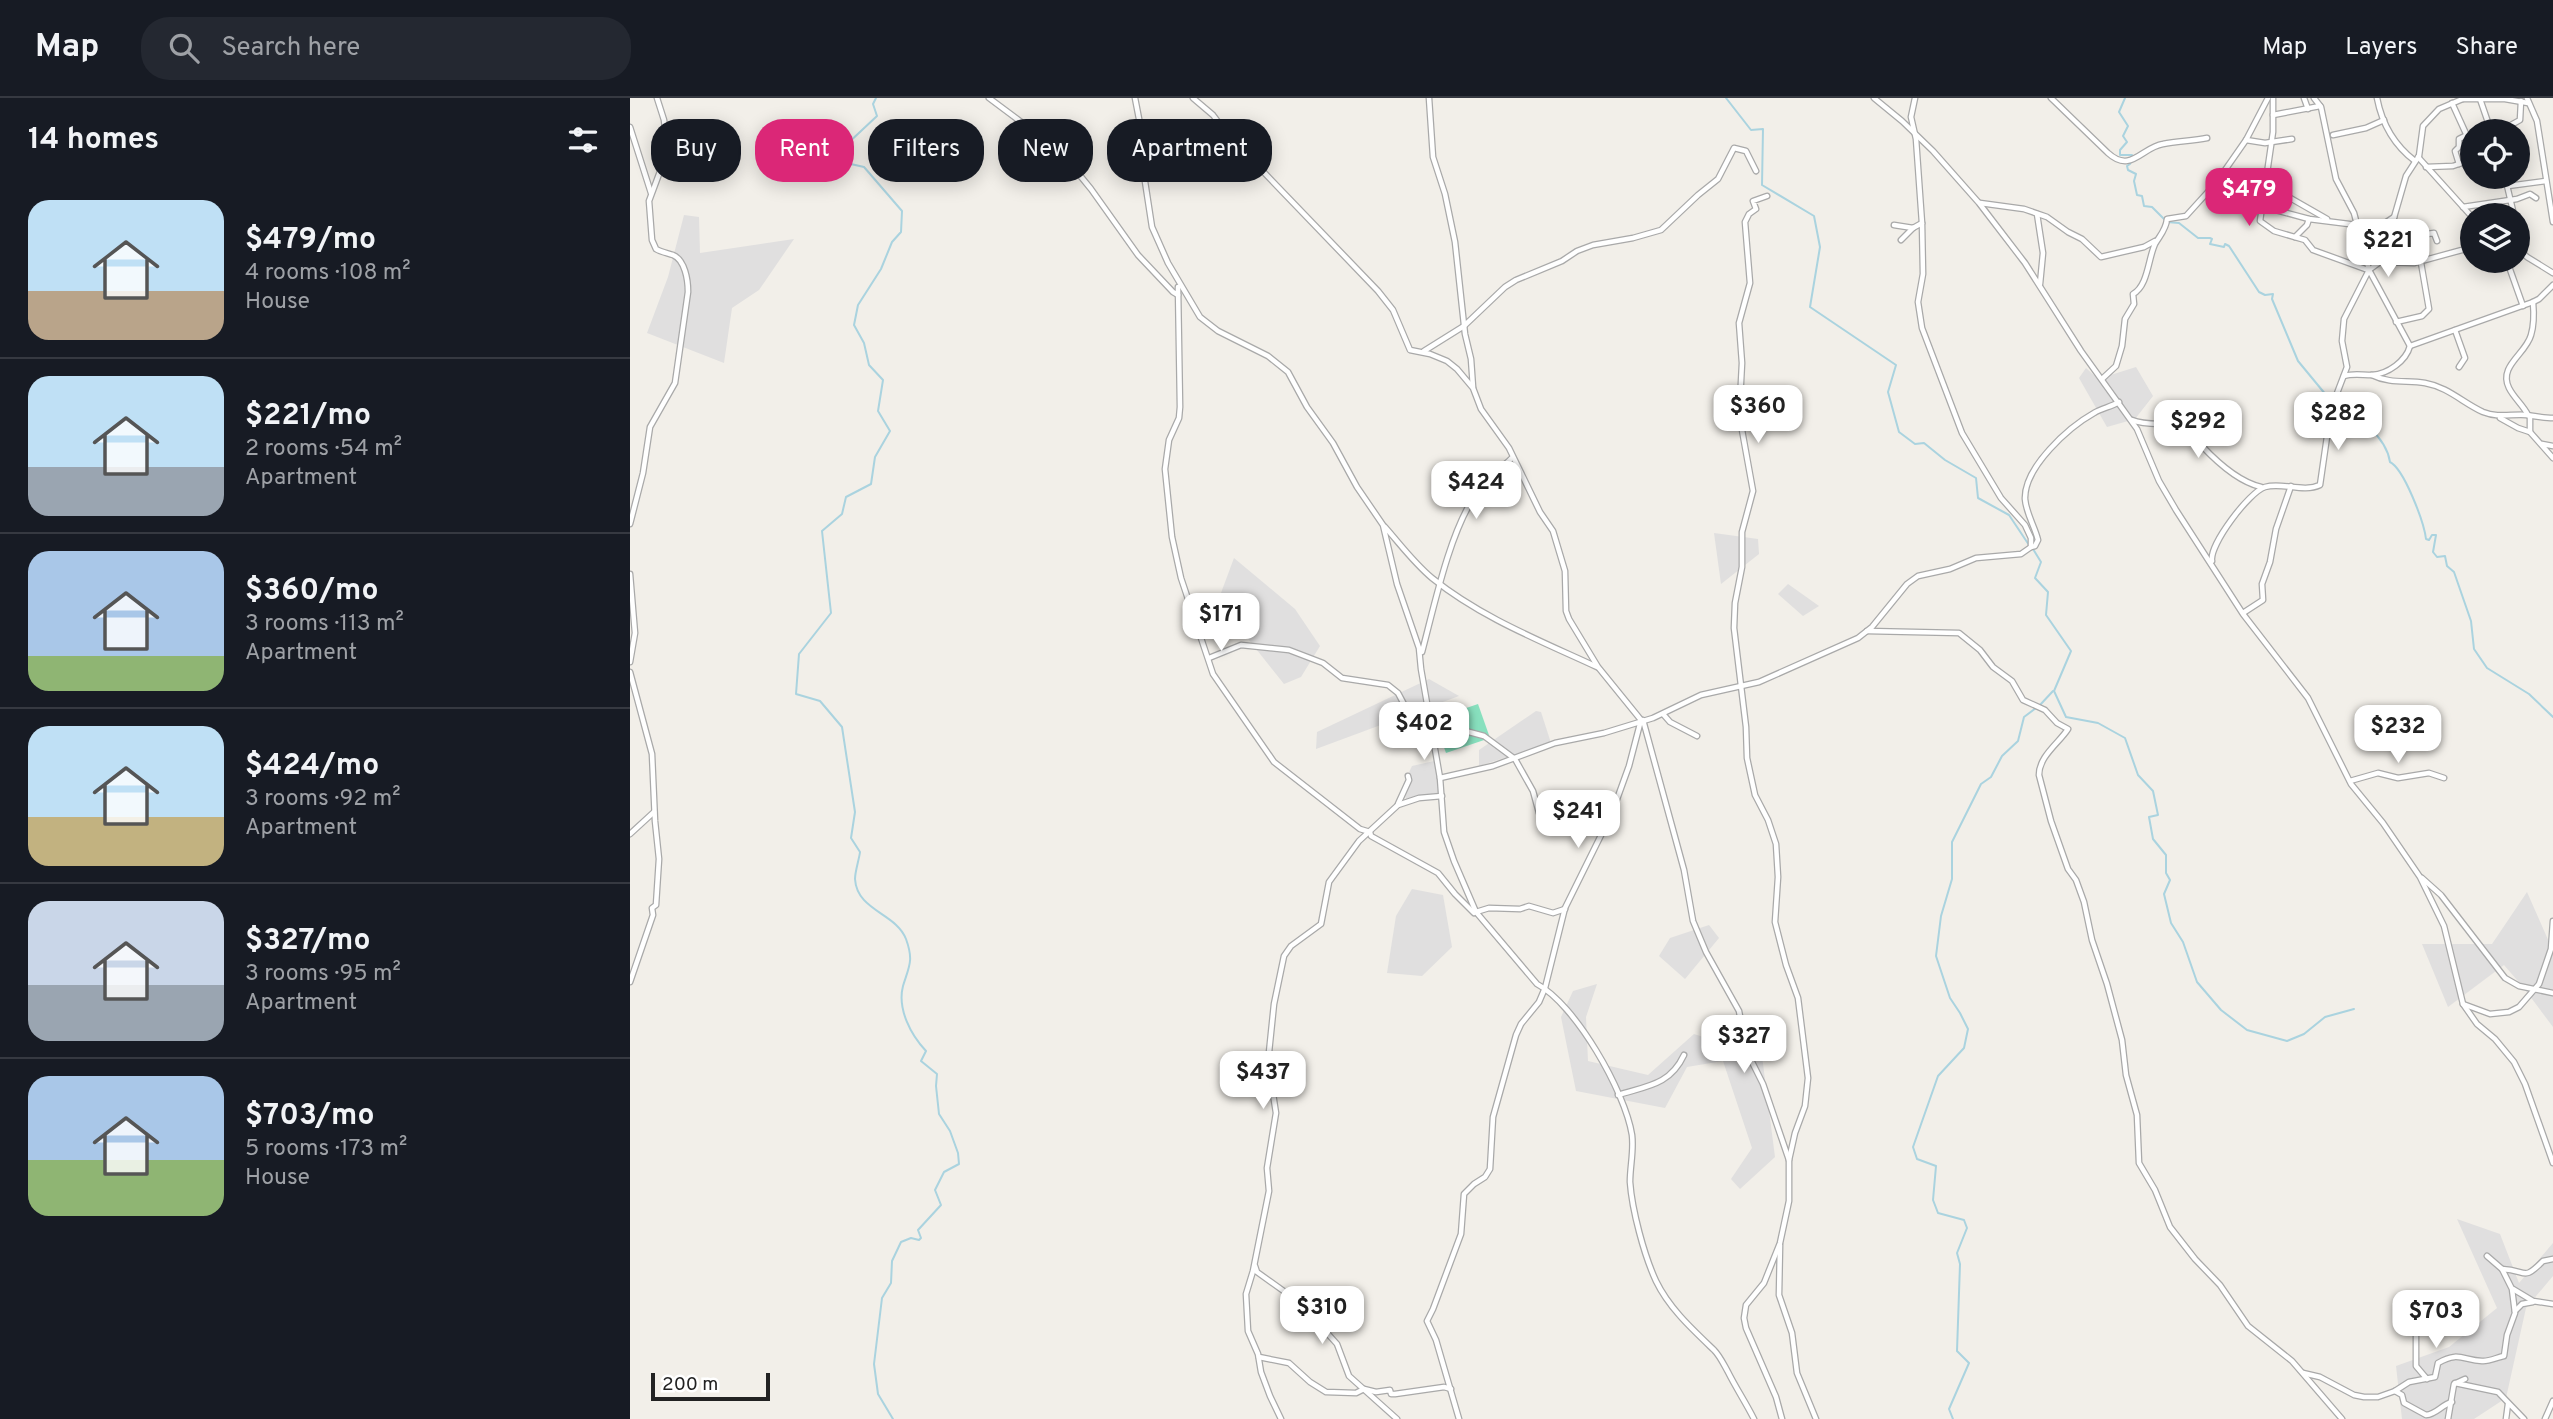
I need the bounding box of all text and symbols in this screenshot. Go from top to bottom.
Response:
search box [141,17,631,80]
text: Map [35,27,99,69]
icon: search [165,29,203,67]
text: Search here [221,32,360,65]
text: Map [2262,33,2307,63]
text: Layers [2345,33,2417,63]
text: Share [2455,33,2518,63]
chip: Buy [651,119,741,182]
chip: Rent [755,119,854,182]
chip: Filters [868,119,984,182]
chip: New [998,119,1093,182]
chip: Apartment [1107,119,1272,182]
map controls [2460,119,2530,273]
button: locate [2460,119,2530,189]
icon: filters [564,121,602,159]
text: 14 homes [28,122,159,159]
pin: $479 [2208,169,2290,228]
text: $479 [2221,176,2277,205]
button: layers [2460,203,2530,273]
pin: $221 [2347,220,2429,279]
text: $479/mo [245,222,376,259]
text: $221 [2362,227,2414,256]
icon: home [84,228,168,312]
text: 4 rooms · 108 m² [245,259,411,288]
text: House [245,288,310,317]
pin: $360 [1717,386,1799,445]
pin: $282 [2297,392,2379,452]
text: $360 [1730,393,1786,422]
text: $221/mo [245,398,371,435]
pin: $292 [2157,400,2239,460]
text: $282 [2310,400,2366,429]
icon: home [84,404,168,488]
text: $292 [2170,408,2226,437]
text: 2 rooms · 54 m² [245,435,402,464]
pin: $424 [1435,462,1517,521]
text: Apartment [245,464,357,493]
text: $424 [1447,469,1505,498]
text: $360/mo [245,573,378,610]
icon: home [84,579,168,663]
pin: $171 [1180,594,1262,653]
text: $171 [1199,601,1243,630]
text: 3 rooms · 113 m² [245,610,404,639]
text: Apartment [245,639,357,668]
pin: $402 [1383,702,1465,762]
pin: $232 [2357,706,2439,765]
text: $402 [1395,710,1453,739]
text: $232 [2370,713,2426,742]
text: $424/mo [245,748,379,785]
icon: home [84,754,168,838]
text: 3 rooms · 92 m² [245,785,401,814]
pin: $241 [1537,790,1619,850]
text: $241 [1552,798,1604,827]
text: Apartment [245,814,357,843]
text: $327/mo [245,923,371,960]
icon: home [84,929,168,1013]
text: 3 rooms · 95 m² [245,960,401,989]
text: Apartment [245,989,357,1018]
pin: $327 [1703,1016,1785,1075]
text: $327 [1717,1023,1771,1052]
pin: $437 [1222,1052,1304,1111]
text: $437 [1236,1059,1290,1088]
text: $703/mo [245,1098,375,1135]
icon: home [84,1104,168,1188]
text: 5 rooms · 173 m² [245,1135,407,1164]
text: House [245,1164,310,1193]
pin: $310 [1281,1286,1363,1346]
pin: $703 [2395,1290,2477,1350]
text: $310 [1296,1294,1348,1323]
text: $703 [2408,1298,2464,1327]
scale bar [651,1370,770,1402]
text: 200 m [662,1373,718,1397]

